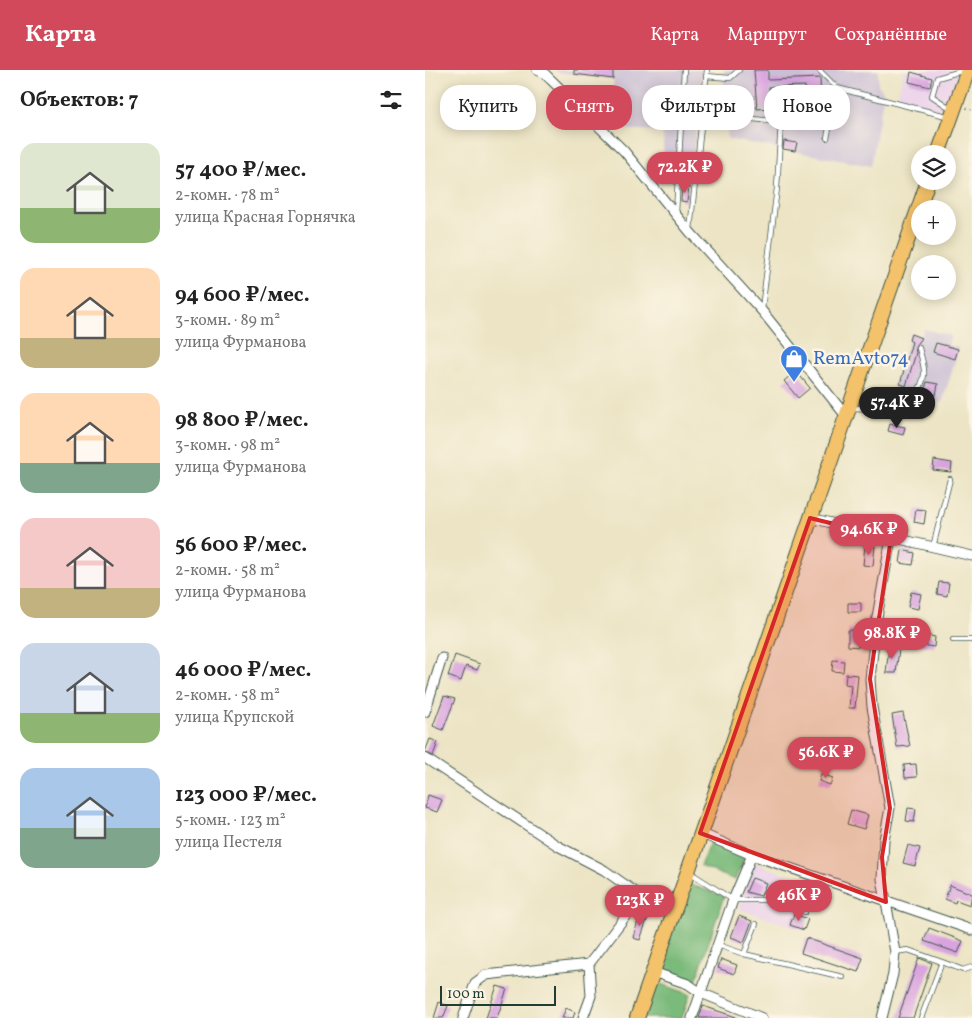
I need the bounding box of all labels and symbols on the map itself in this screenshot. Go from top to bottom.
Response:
pin: 72.2K ₽ [639,152,731,194]
shop icon: RemAvto74 [779,344,809,383]
place label: RemAvto74 [813,346,909,372]
pin: 57.4K ₽ [851,386,943,429]
pin: 94.6K ₽ [823,514,915,556]
pin: 98.8K ₽ [846,618,938,660]
pin: 56.6K ₽ [780,736,872,779]
pin: 46K ₽ [764,880,834,922]
pin: 123K ₽ [599,884,681,927]
scale bar [440,983,556,1006]

